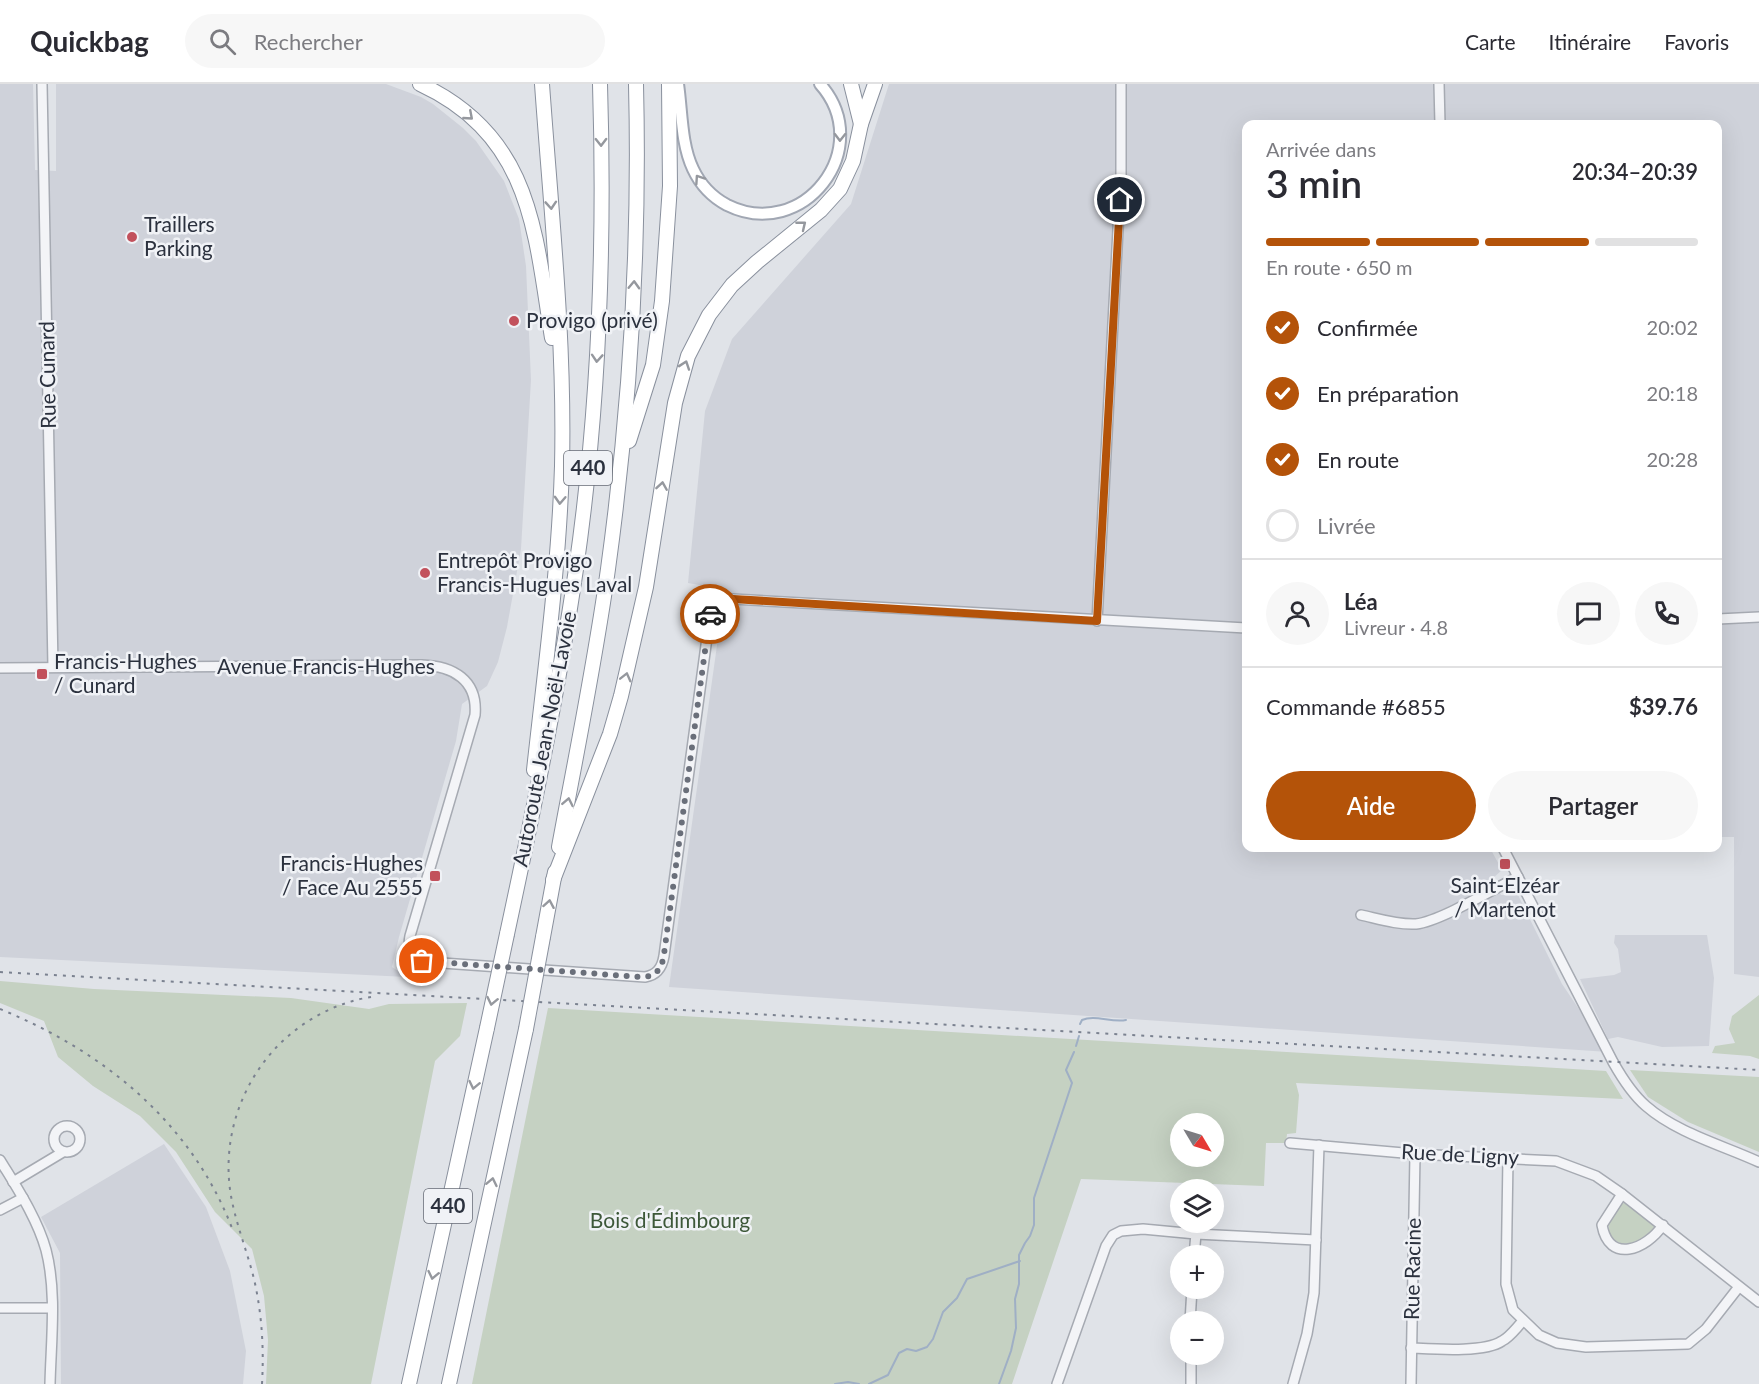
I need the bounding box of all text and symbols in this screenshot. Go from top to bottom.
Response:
search box [185,14,605,68]
text: Quickbag [30,24,149,58]
icon: search [206,25,239,58]
text: Rechercher [254,28,363,55]
text: Carte [1465,29,1516,54]
text: Itinéraire [1549,29,1631,54]
text: Favoris [1664,29,1729,54]
one-way arrow [462,109,473,120]
one-way arrow [833,133,846,142]
text: Arrivée dans [1266,137,1376,161]
one-way arrow [595,138,608,147]
text: 20:34–20:39 [1572,158,1698,185]
text: 3 min [1266,160,1362,206]
pin [1094,174,1145,225]
one-way arrow [695,175,706,186]
icon: home [1103,183,1136,216]
one-way arrow [544,201,557,210]
place label: Traillers Parking [144,211,215,260]
one-way arrow [796,222,807,233]
marker: Traillers Parking [125,230,139,244]
text: En route · 650 m [1266,255,1412,279]
one-way arrow [627,280,640,289]
place label: Provigo (privé) [526,307,658,332]
icon: check [1266,311,1299,344]
marker: Provigo (privé) [507,314,521,328]
text: Confirmée [1317,314,1418,341]
text: 20:02 [1647,315,1698,339]
street label: Rue Cunard [33,321,60,429]
one-way arrow [590,354,603,363]
one-way arrow [677,360,690,371]
icon: check [1266,377,1299,410]
text: En préparation [1317,380,1459,407]
text: 20:18 [1647,381,1698,405]
icon: check [1266,443,1299,476]
text: En route [1317,446,1399,473]
text: 20:28 [1647,447,1698,471]
road number: 440 [564,451,612,485]
one-way arrow [656,481,668,491]
one-way arrow [554,495,567,504]
text: Livrée [1317,512,1376,539]
place label: Entrepôt Provigo Francis-Hugues Laval [437,547,632,596]
marker: Entrepôt Provigo Francis-Hugues Laval [418,566,432,580]
button: person [1266,582,1329,645]
button: chat [1557,582,1620,645]
button: phone [1635,582,1698,645]
courier [680,584,740,644]
text: Léa [1344,588,1378,615]
icon: car [694,598,727,631]
street label: Autoroute Jean-Noël-Lavoie [506,609,581,869]
text: Livreur · 4.8 [1344,615,1448,639]
place label: Francis-Hughes / Cunard [54,648,197,697]
street label: Avenue Francis-Hughes [217,653,435,678]
marker: Francis-Hughes / Cunard [35,667,49,681]
one-way arrow [618,673,631,683]
text: Commande #6855 [1266,693,1446,720]
text: $39.76 [1629,693,1698,720]
button: Aide [1266,771,1476,840]
button: Partager [1488,771,1698,840]
one-way arrow [561,797,574,807]
place label: Francis-Hughes / Face Au 2555 [280,850,423,899]
marker: Saint-Elzéar / Martenot [1498,857,1512,871]
marker: Francis-Hughes / Face Au 2555 [428,869,442,883]
place label: Saint-Elzéar / Martenot [1450,872,1560,921]
one-way arrow [542,899,555,909]
pin [396,935,447,986]
icon: bag [405,944,438,977]
one-way arrow [486,996,499,1006]
one-way arrow [468,1079,481,1089]
north arrow [1170,1113,1224,1167]
map controls [1170,1113,1224,1365]
street label: Rue de Ligny [1400,1138,1520,1169]
one-way arrow [485,1177,498,1187]
button: layers [1170,1179,1224,1233]
road number: 440 [424,1189,472,1223]
park label: Bois d'Édimbourg [590,1207,750,1232]
street label: Rue Racine [1398,1218,1425,1320]
button: + [1170,1245,1224,1299]
one-way arrow [427,1270,440,1280]
button: − [1170,1311,1224,1365]

